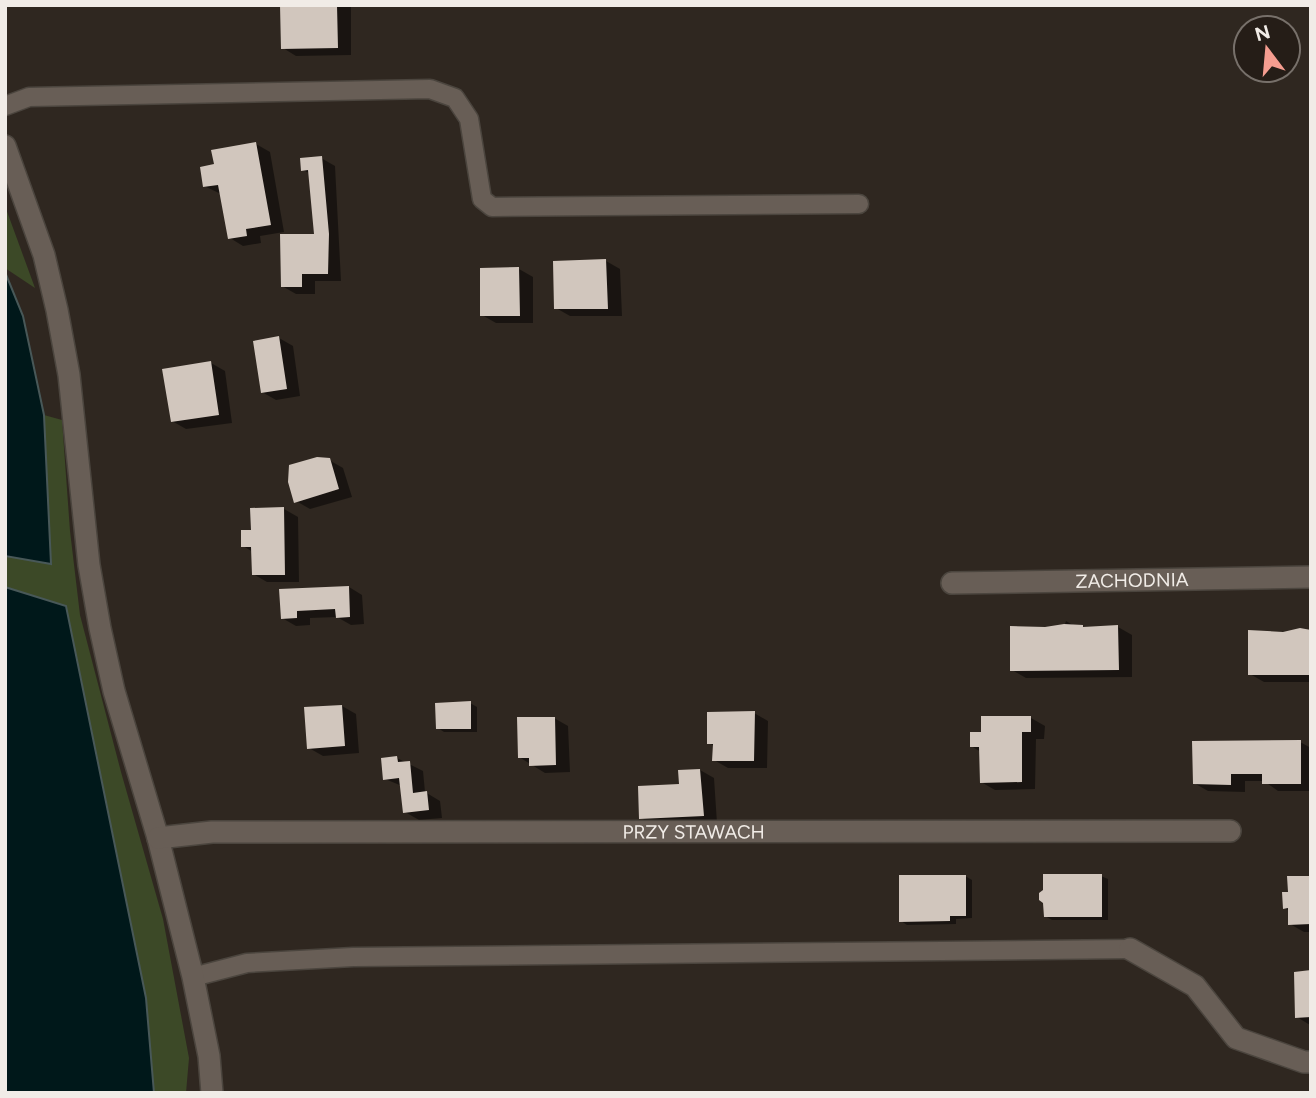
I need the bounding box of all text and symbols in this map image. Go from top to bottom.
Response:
north arrow [1232,14,1302,84]
text: N [1252,20,1273,46]
street label: ZACHODNIA [1075,568,1189,593]
street label: PRZY STAWACH [622,820,765,844]

